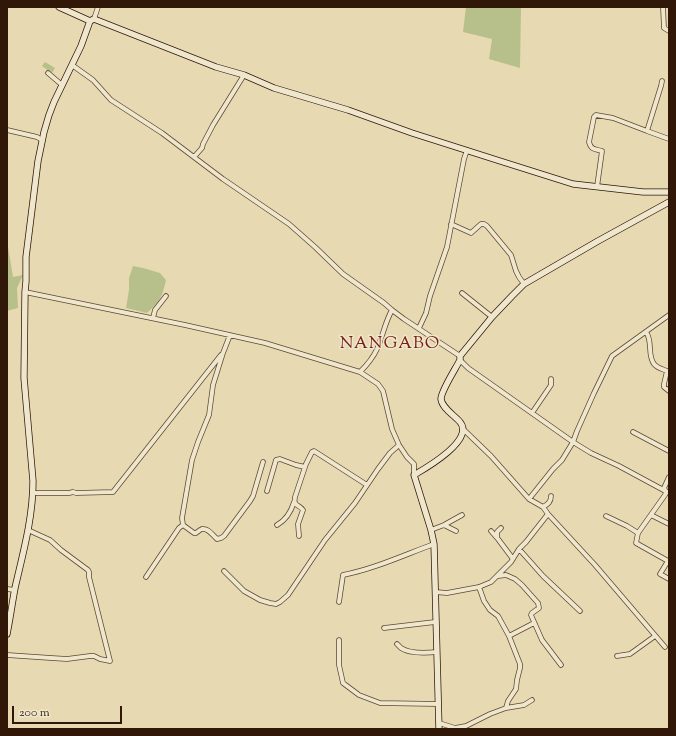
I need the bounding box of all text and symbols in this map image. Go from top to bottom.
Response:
district label: NANGABO [340,335,440,355]
scale bar [14,698,124,724]
text: 200 m [19,704,50,722]

